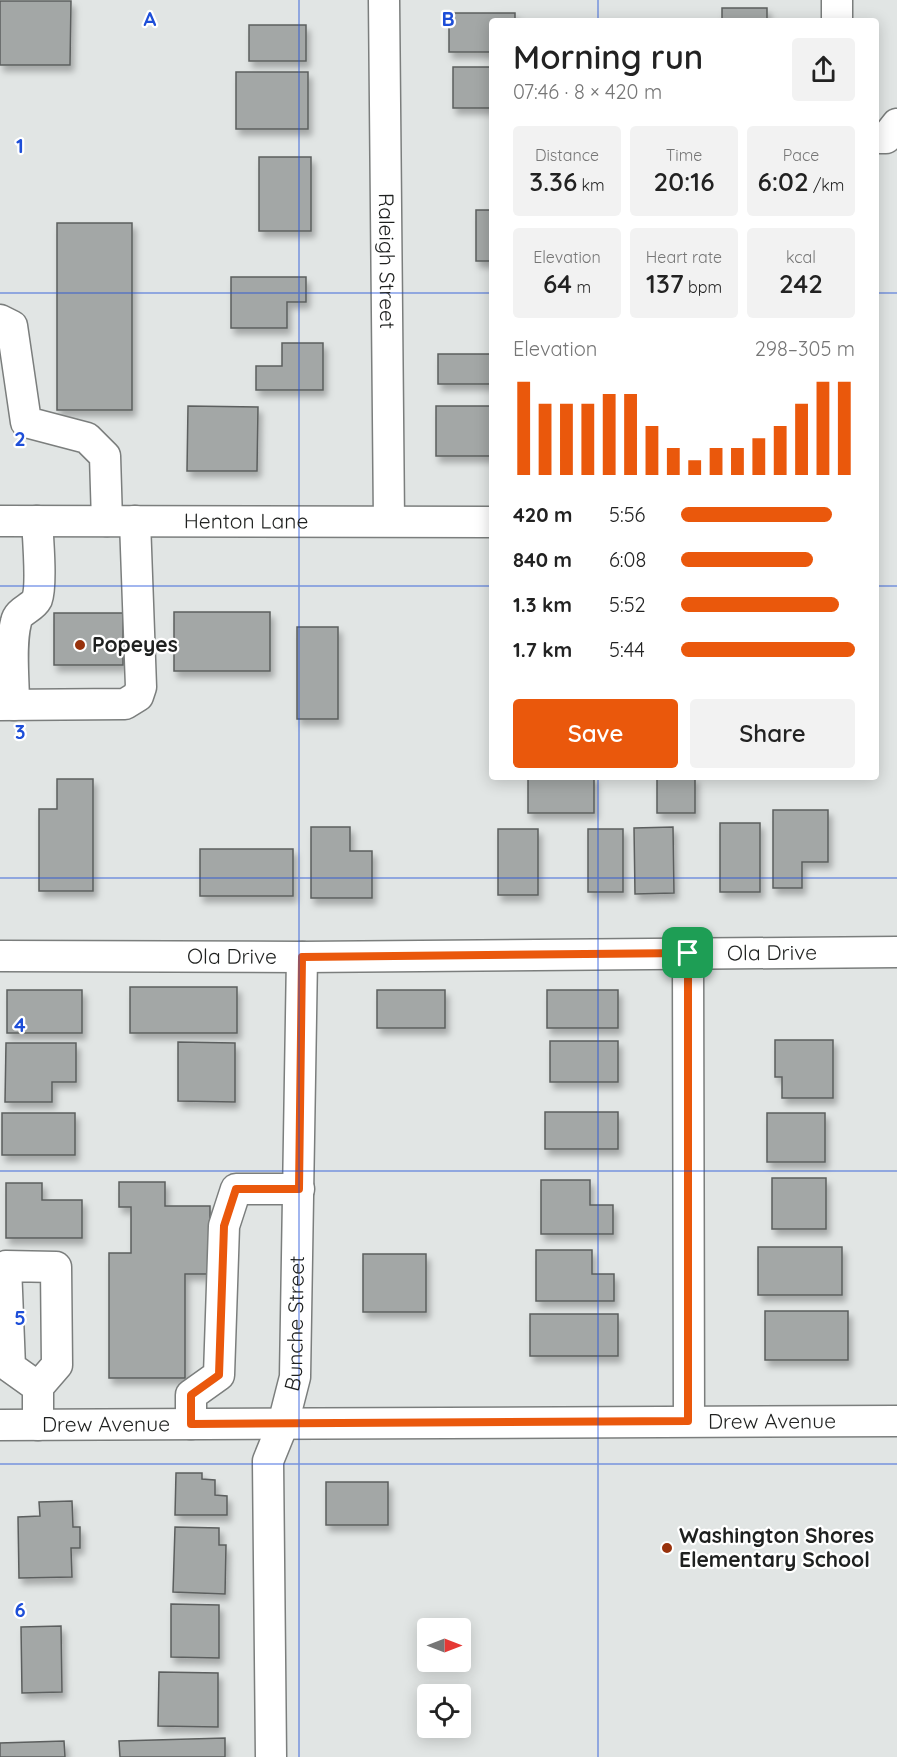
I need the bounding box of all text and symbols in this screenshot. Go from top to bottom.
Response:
text: A [144,6,157,31]
text: B [441,6,455,31]
text: Morning run [513,36,703,77]
button: share [792,38,855,101]
text: 07:46 · 8 × 420 m [513,79,662,104]
text: 1 [16,133,24,158]
text: Distance [535,145,599,165]
text: Time [666,145,702,165]
text: Pace [783,145,819,165]
text: 3.36 [529,165,577,198]
text: 20:16 [653,165,715,198]
text: 6:02 [758,165,809,198]
text: km [577,175,605,195]
text: /km [809,175,844,195]
street label: Raleigh Street [374,193,401,329]
text: Elevation [533,247,601,267]
text: Heart rate [646,247,722,267]
text: kcal [786,247,816,267]
text: 64 [543,267,572,300]
text: 137 [646,267,684,300]
text: 242 [779,267,823,300]
text: m [572,277,591,297]
text: bpm [684,277,722,297]
text: Elevation [513,336,597,361]
text: 298–305 m [755,336,855,361]
text: 2 [14,426,26,451]
text: 420 m [513,502,572,527]
text: 5:56 [609,502,645,527]
street label: Henton Lane [184,507,308,534]
text: 840 m [513,547,572,572]
text: 6:08 [609,547,646,572]
text: 1.3 km [513,592,572,617]
text: 5:52 [609,592,646,617]
place label: Popeyes [92,631,178,657]
text: 1.7 km [513,637,572,662]
text: 5:44 [609,637,645,662]
marker: Popeyes [73,638,87,652]
button: Save [513,699,678,768]
button: Share [690,699,855,768]
text: 3 [15,719,25,744]
pin [662,927,713,978]
icon: arrive [671,936,704,969]
street label: Ola Drive [727,939,817,965]
street label: Ola Drive [187,943,277,969]
text: 4 [14,1012,26,1037]
street label: Bunche Street [278,1255,309,1394]
text: 5 [14,1305,26,1330]
street label: Drew Avenue [708,1407,836,1434]
street label: Drew Avenue [42,1410,170,1437]
place label: Washington Shores Elementary School [679,1522,874,1572]
marker: Washington Shores Elementary School [660,1541,674,1555]
text: 6 [14,1597,26,1622]
north arrow [417,1618,471,1672]
map controls [417,1618,471,1738]
button: locate [417,1684,471,1738]

